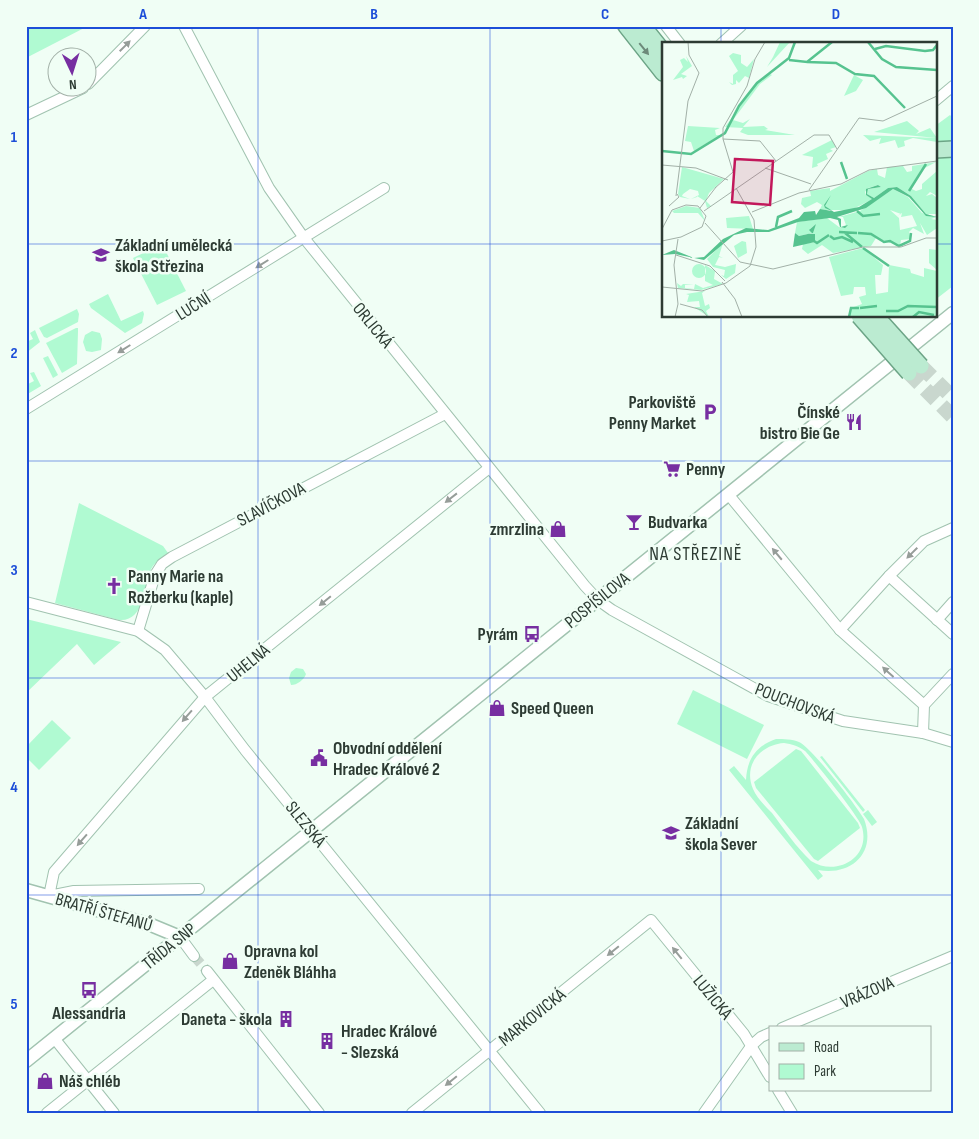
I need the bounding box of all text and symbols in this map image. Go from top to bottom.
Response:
text: A [138,5,147,24]
text: B [370,5,378,24]
text: C [601,5,609,24]
text: D [832,5,840,24]
one-way arrow [119,40,131,52]
inset map [662,42,936,318]
one-way arrow [639,43,650,56]
north arrow [48,48,98,98]
text: N [69,76,77,93]
text: 1 [11,128,18,147]
place label: Základní umělecká škola Střezina [115,235,233,277]
school or university icon: Základní umělecká škola Střezina [91,245,111,265]
one-way arrow [255,259,269,268]
street label: LUČNÍ [172,288,215,325]
street label: ORLICKÁ [348,298,397,352]
text: 2 [10,344,18,363]
one-way arrow [117,344,130,353]
place label: Parkoviště Penny Market [609,392,696,434]
parking icon: Parkoviště Penny Market [700,402,720,422]
place label: Čínské bistro Bie Ge [760,402,840,444]
restaurant icon: Čínské bistro Bie Ge [844,412,864,432]
supermarket icon: Penny [662,459,682,479]
place label: Penny [686,459,726,480]
street label: SLAVÍČKOVA [234,478,309,531]
one-way arrow [445,493,458,504]
bar icon: Budvarka [624,512,644,532]
place label: Budvarka [648,512,707,533]
place label: zmrzlina [490,519,544,540]
shop icon: zmrzlina [548,519,568,539]
district label: NA STŘEZINĚ [649,543,743,566]
one-way arrow [906,547,918,559]
one-way arrow [771,548,783,560]
text: 3 [10,561,18,580]
place label: Panny Marie na Rožberku (kaple) [128,566,233,608]
street label: POSPÍŠILOVA [561,568,634,633]
church icon: Panny Marie na Rožberku (kaple) [104,576,124,596]
one-way arrow [319,596,332,607]
place label: Pyrám [478,624,518,645]
bus stop icon: Pyrám [522,624,542,644]
street label: UHELNÁ [223,640,274,687]
one-way arrow [882,666,894,678]
street label: POUCHOVSKÁ [752,679,838,728]
shop icon: Speed Queen [487,698,507,718]
place label: Speed Queen [511,698,594,719]
one-way arrow [182,710,193,723]
place label: Obvodní oddělení Hradec Králové 2 [333,738,442,780]
public building icon: Obvodní oddělení Hradec Králové 2 [309,748,329,768]
text: 4 [10,778,18,797]
street label: SLEZSKÁ [281,797,331,852]
place label: Základní škola Sever [685,813,758,855]
school or university icon: Základní škola Sever [661,823,681,843]
one-way arrow [76,833,87,846]
street label: BRATŘÍ ŠTEFANŮ [53,889,155,936]
street label: TŘÍDA SNP [138,918,201,974]
place label: Opravna kol Zdeněk Bláhha [244,941,336,983]
one-way arrow [607,945,620,956]
one-way arrow [672,946,683,959]
shop icon: Opravna kol Zdeněk Bláhha [220,951,240,971]
street label: LUŽICKÁ [688,971,737,1024]
street label: VRÁZOVA [838,972,897,1013]
bus stop icon: Alessandria [79,980,99,1000]
street label: MARKOVICKÁ [495,984,570,1051]
text: 5 [10,995,18,1014]
place label: Alessandria [51,1003,126,1024]
place label: Daneta - škola [181,1009,272,1030]
building icon: Daneta - škola [276,1009,296,1029]
place label: Hradec Králové - Slezská [341,1021,437,1063]
legend [769,1026,932,1092]
building icon: Hradec Králové - Slezská [317,1031,337,1051]
text: Road [814,1038,839,1057]
text: Park [814,1062,836,1081]
shop icon: Náš chléb [35,1071,55,1091]
place label: Náš chléb [59,1071,121,1092]
one-way arrow [445,1076,458,1087]

